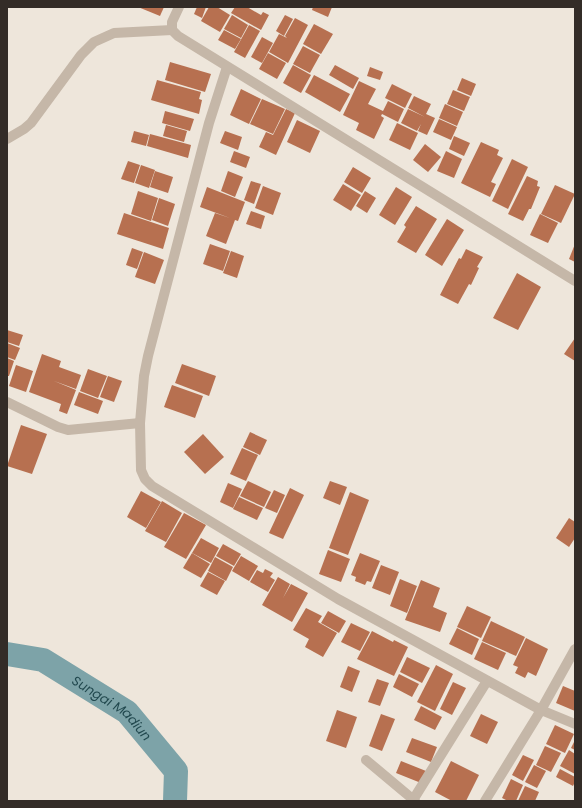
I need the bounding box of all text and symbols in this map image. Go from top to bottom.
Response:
water label: Sungai Madiun [68,671,156,745]

